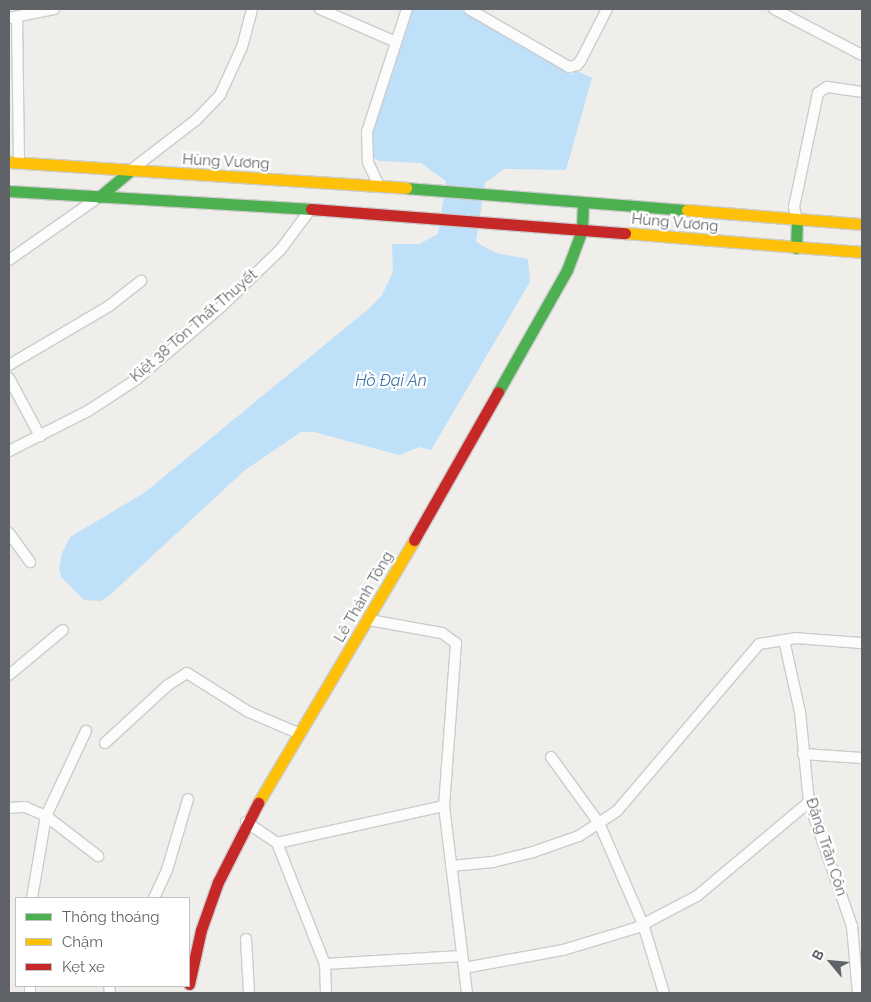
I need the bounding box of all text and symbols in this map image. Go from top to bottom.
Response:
street label: Hùng Vương [182,151,270,173]
street label: Hùng Vương [630,210,720,236]
street label: Kiệt 38 Tôn Thất Thuyết [126,265,262,387]
water label: Hồ Đại An [355,371,427,391]
street label: Lê Thánh Tông [330,548,398,646]
street label: Đặng Trần Côn [802,795,850,899]
legend [15,897,190,987]
text: Thông thoáng [62,908,160,926]
text: Chậm [62,933,103,951]
north arrow [806,937,856,987]
text: B [808,947,827,963]
text: Kẹt xe [62,958,105,976]

